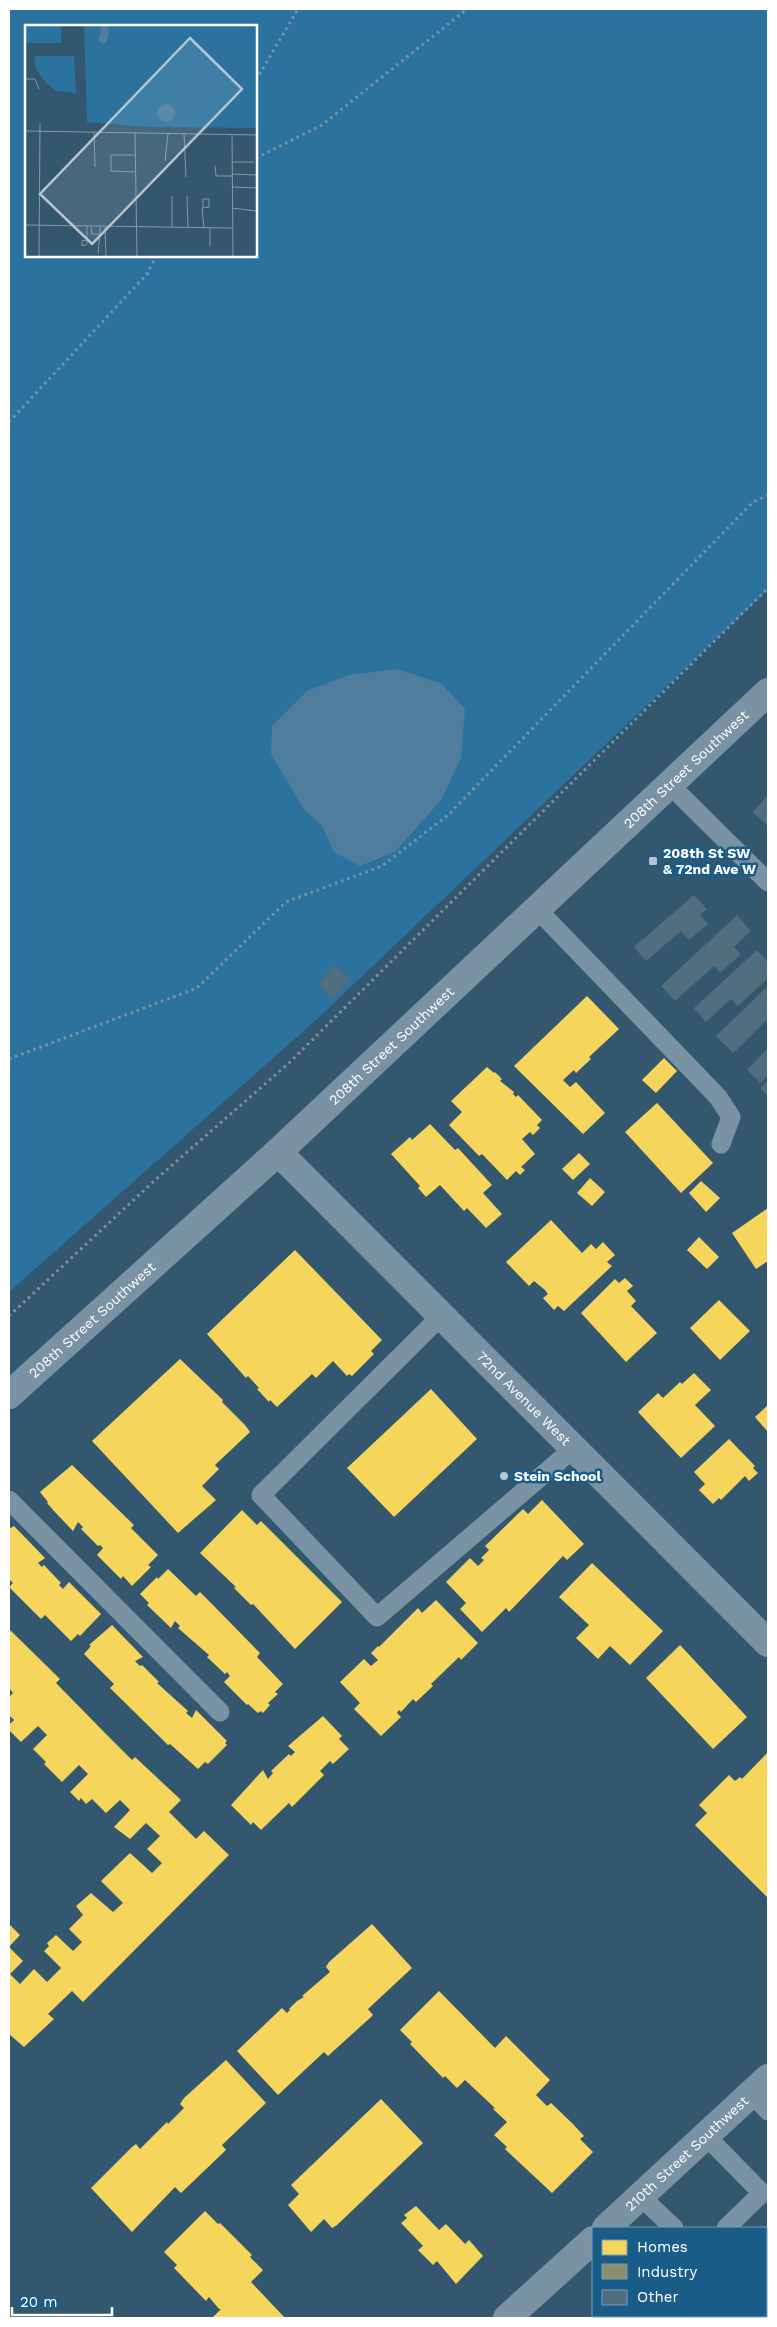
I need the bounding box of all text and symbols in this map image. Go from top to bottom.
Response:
inset map [25,25,258,258]
street label: 208th Street Southwest [620,707,752,831]
place label: 208th St SW & 72nd Ave W [663,845,756,877]
marker: 208th St SW & 72nd Ave W [647,855,659,867]
street label: 208th Street Southwest [326,983,457,1108]
street label: 208th Street Southwest [25,1259,159,1381]
street label: 72nd Avenue West [474,1348,574,1449]
place label: Stein School [514,1468,601,1484]
marker: Stein School [498,1470,510,1482]
street label: 210th Street Southwest [622,2092,752,2214]
legend [592,2227,767,2317]
text: Homes [637,2238,688,2256]
text: Industry [637,2263,698,2281]
scale bar [12,2284,112,2316]
text: Other [637,2288,679,2306]
text: 20 m [20,2293,58,2311]

